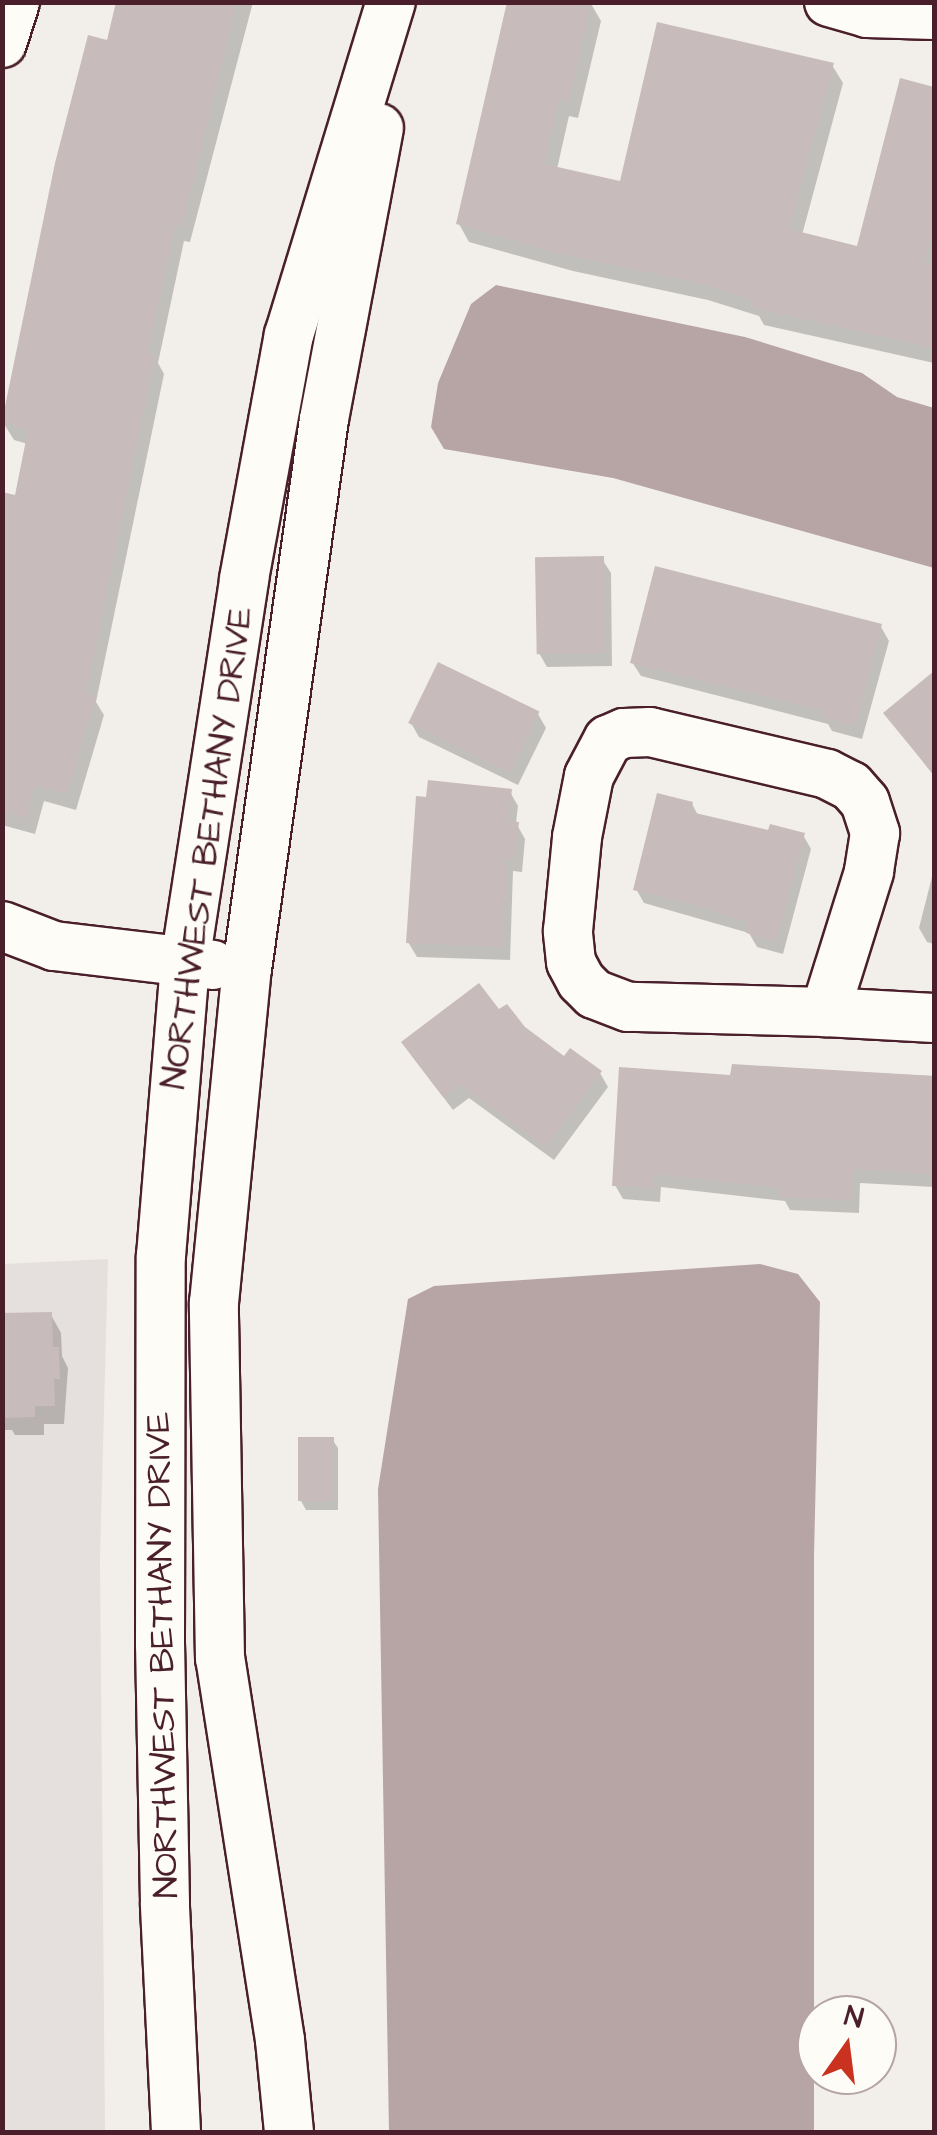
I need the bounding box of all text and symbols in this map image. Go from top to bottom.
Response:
street label: NORTHWEST BETHANY DRIVE [153,604,263,1092]
street label: NORTHWEST BETHANY DRIVE [138,1411,188,1899]
north arrow [797,1995,897,2095]
text: N [841,1996,867,2038]

